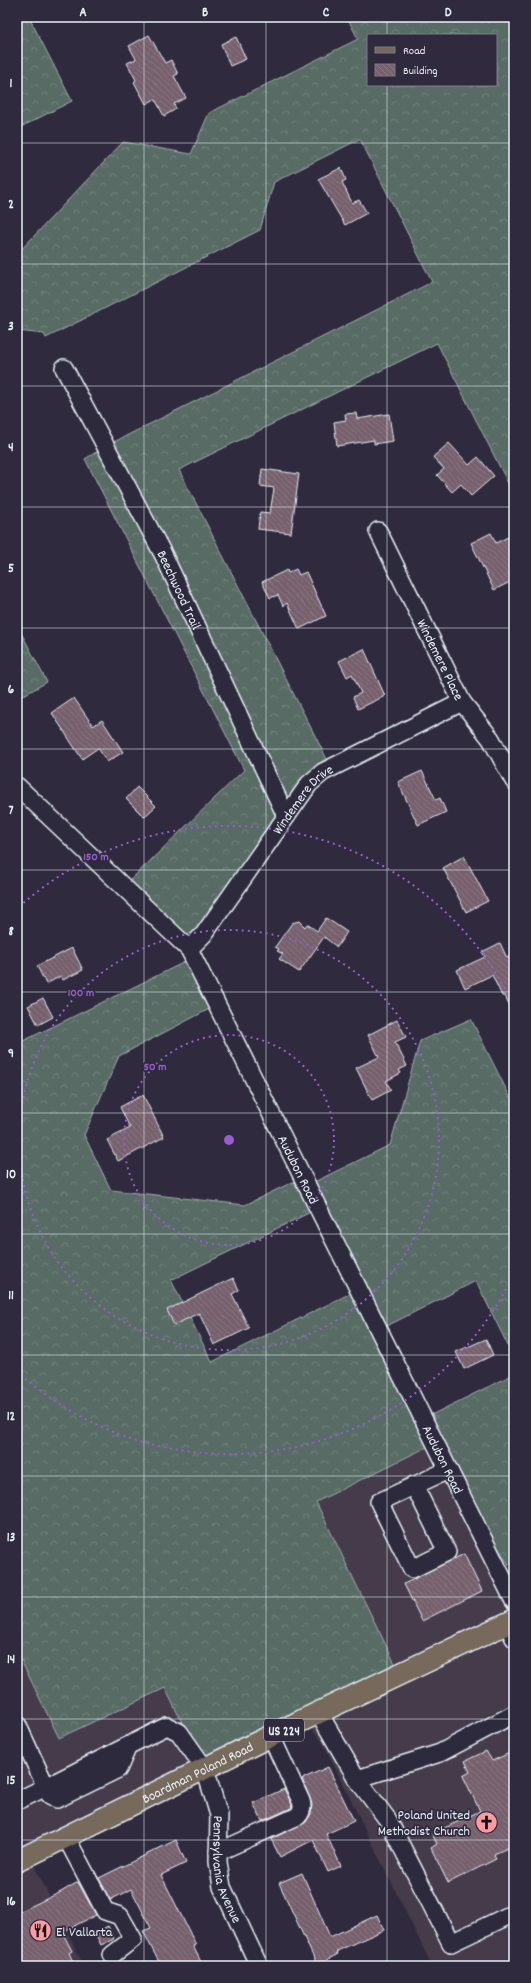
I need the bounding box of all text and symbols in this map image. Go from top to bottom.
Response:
text: A [79,4,87,23]
text: B [202,4,208,23]
text: C [323,4,330,23]
text: D [445,4,452,23]
legend [367,34,497,86]
text: Road [403,43,425,60]
text: Building [403,63,438,80]
text: 1 [10,75,13,94]
text: 2 [8,196,14,215]
text: 3 [8,318,14,337]
text: 4 [8,439,14,458]
street label: Beechwood Trail [151,547,205,634]
text: 5 [8,560,14,579]
street label: Windemere Place [411,616,468,704]
text: 6 [8,681,15,700]
street label: Windemere Drive [269,760,337,839]
text: 7 [9,802,14,821]
text: 150 m [83,849,109,866]
text: 8 [8,923,14,942]
text: 100 m [68,985,94,1002]
text: 9 [8,1045,14,1064]
text: 50 m [143,1059,167,1076]
street label: Audubon Road [271,1132,323,1208]
centre of rings [222,1133,236,1147]
text: 10 [6,1166,16,1185]
text: 11 [8,1287,14,1306]
text: 12 [7,1408,16,1427]
street label: Audubon Road [416,1422,467,1498]
text: 13 [7,1529,16,1548]
text: 14 [7,1651,15,1670]
road number: US 224 [264,1719,304,1741]
street label: Boardman Poland Road [139,1738,257,1810]
text: 15 [7,1772,15,1791]
place label: Poland United Methodist Church [378,1806,470,1842]
church icon: Poland United Methodist Church [473,1809,499,1835]
street label: Pennsylvania Avenue [206,1815,246,1927]
text: 16 [6,1893,16,1912]
restaurant icon: El Vallarta [27,1918,53,1944]
place label: El Vallarta [56,1923,113,1943]

